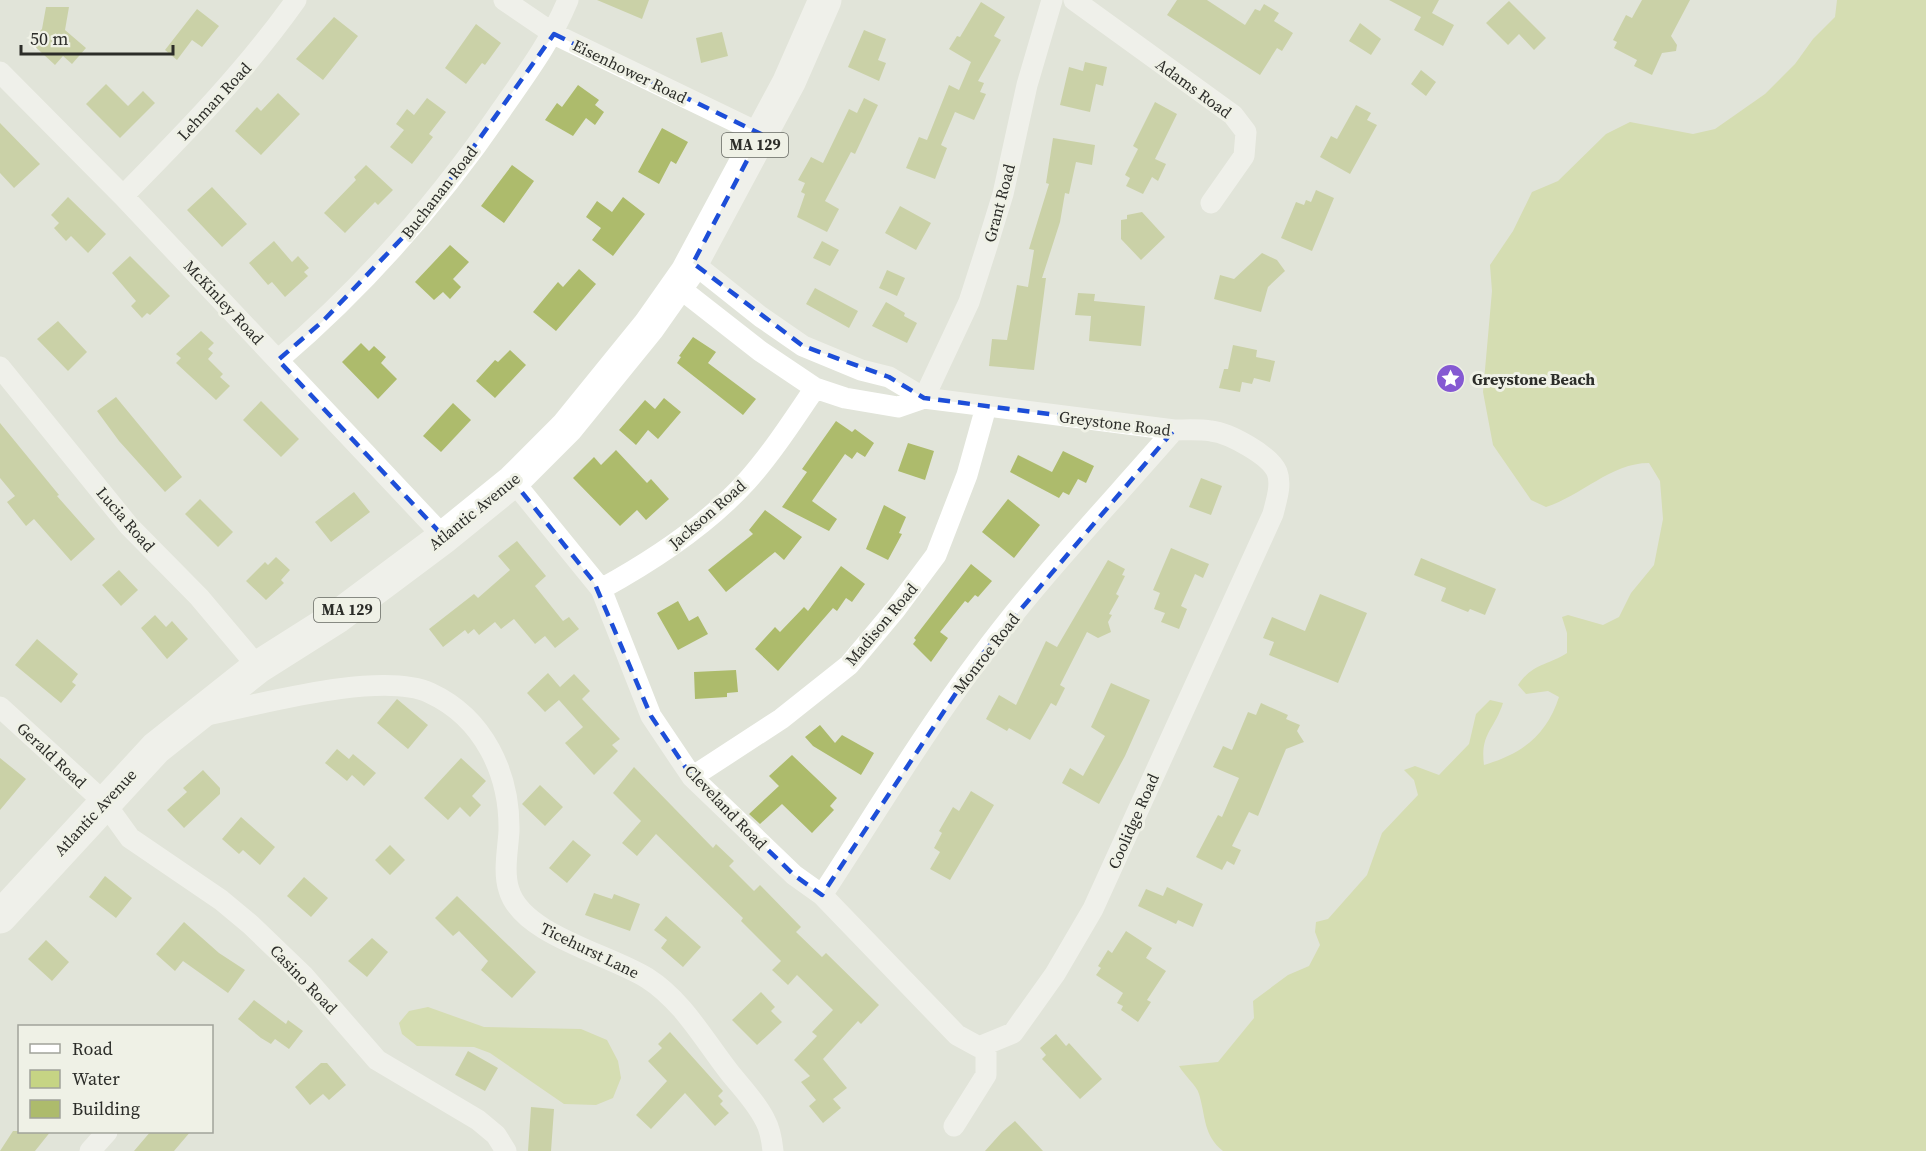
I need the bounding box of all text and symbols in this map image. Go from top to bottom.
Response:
scale bar [21,18,172,56]
text: 50 m [30,26,68,51]
street label: Eisenhower Road [569,34,691,108]
street label: Adams Road [1152,53,1236,123]
street label: Lehman Road [172,57,256,145]
road number: MA 129 [722,133,788,157]
street label: Buchanan Road [396,141,482,243]
street label: Grant Road [978,161,1020,245]
street label: McKinley Road [179,255,269,349]
place icon: Greystone Beach [1435,363,1467,395]
place label: Greystone Beach [1472,368,1595,390]
street label: Greystone Road [1058,405,1172,441]
street label: Atlantic Avenue [424,467,524,555]
street label: Jackson Road [663,474,750,554]
street label: Lucia Road [92,482,160,556]
street label: Madison Road [840,578,922,670]
road number: MA 129 [314,598,380,622]
street label: Monroe Road [948,608,1024,698]
street label: Gerald Road [12,717,92,793]
street label: Cleveland Road [680,760,772,854]
street label: Atlantic Avenue [49,764,141,860]
street label: Coolidge Road [1102,770,1164,872]
street label: Ticehurst Lane [537,917,643,983]
street label: Casino Road [265,940,343,1018]
legend [18,1025,213,1133]
text: Road [72,1036,113,1061]
text: Water [72,1066,120,1091]
text: Building [72,1096,140,1121]

